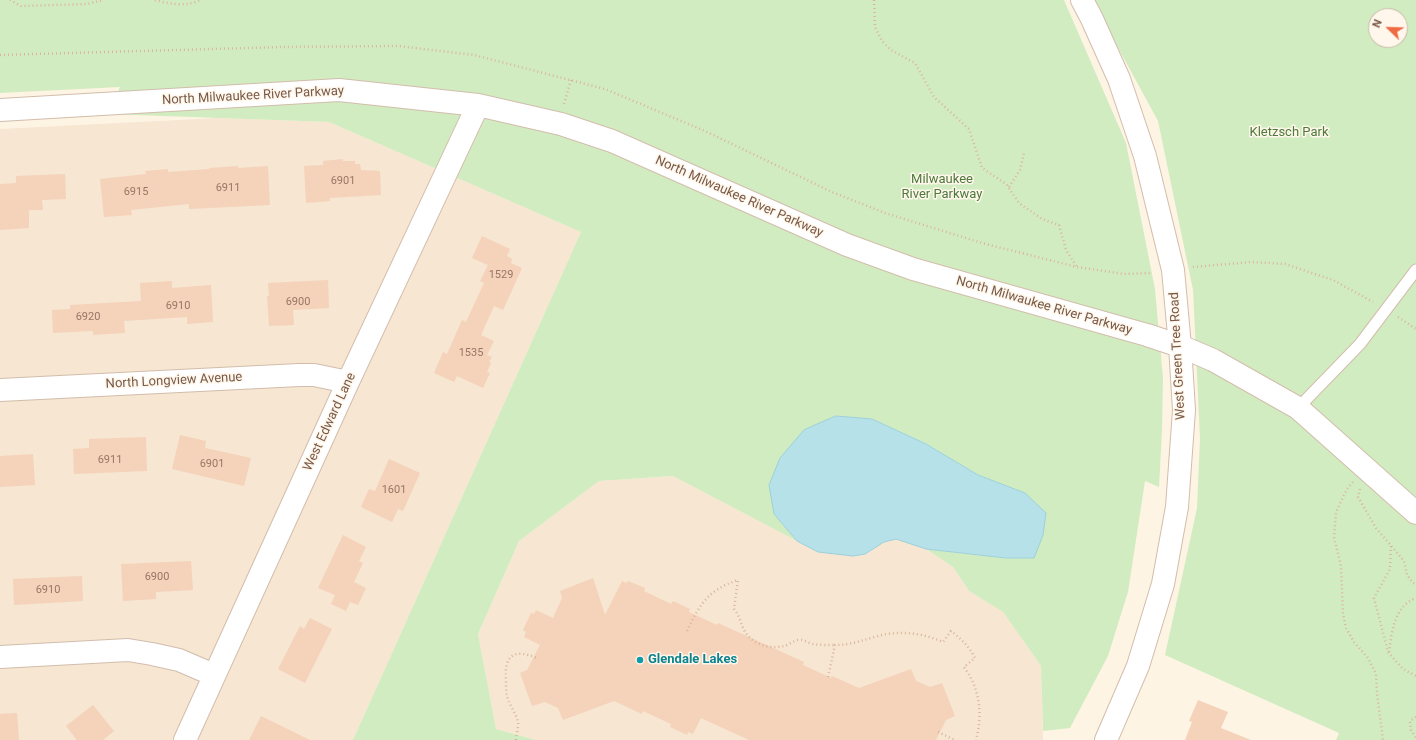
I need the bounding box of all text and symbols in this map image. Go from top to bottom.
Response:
north arrow [1368,8,1408,48]
text: N [1370,17,1385,30]
street label: North Milwaukee River Parkway [162,83,344,109]
park label: Kletzsch Park [1249,125,1329,141]
street label: North Milwaukee River Parkway [653,153,825,241]
park label: Milwaukee River Parkway [901,172,983,203]
house number: 6901 [331,174,355,188]
house number: 6911 [216,181,240,195]
house number: 6915 [124,185,148,199]
house number: 1529 [489,268,513,282]
street label: North Milwaukee River Parkway [954,273,1134,339]
street label: West Green Tree Road [1167,292,1189,420]
house number: 6900 [286,295,310,309]
house number: 6910 [166,299,190,313]
house number: 6920 [76,310,100,324]
house number: 1535 [459,346,483,360]
street label: North Longview Avenue [105,370,243,392]
street label: West Edward Lane [300,370,360,474]
house number: 6911 [98,453,122,467]
house number: 6901 [200,457,224,471]
house number: 1601 [382,483,406,497]
house number: 6900 [145,570,169,584]
house number: 6910 [36,583,60,597]
place label: Glendale Lakes [648,652,737,668]
marker: Glendale Lakes [635,655,645,665]

